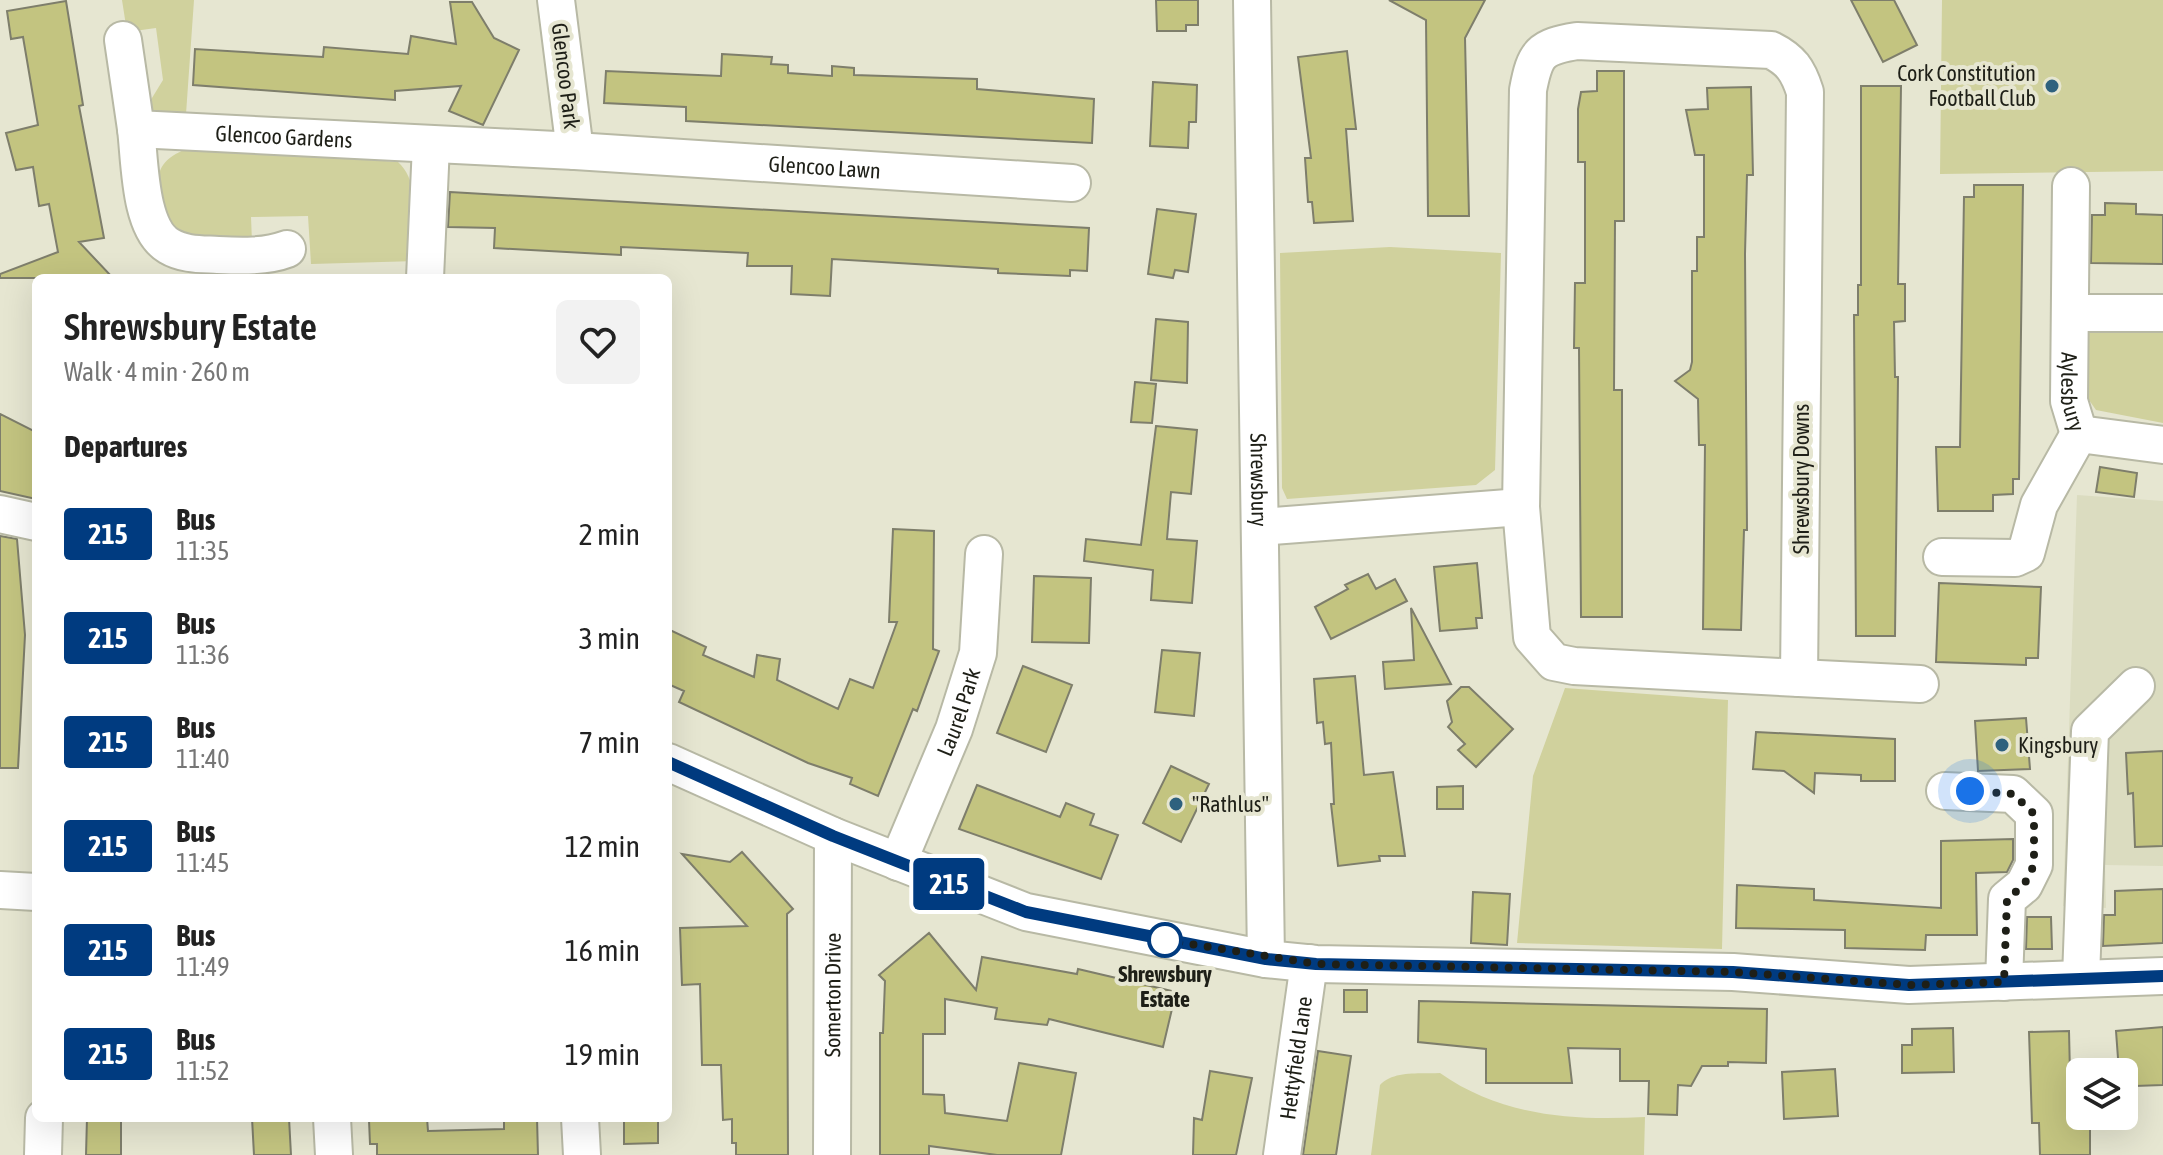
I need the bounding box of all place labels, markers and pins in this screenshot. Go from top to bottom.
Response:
place label: Cork Constitution Football Club [1897,60,2036,111]
marker: Cork Constitution Football Club [2043,77,2061,95]
place label: Kingsbury [2018,732,2098,758]
marker: Kingsbury [1993,736,2011,754]
place label: "Rathlus" [1192,791,1269,817]
marker: "Rathlus" [1167,795,1185,813]
marker: Shrewsbury Estate [1148,923,1182,957]
place label: Shrewsbury Estate [1118,961,1212,1012]

